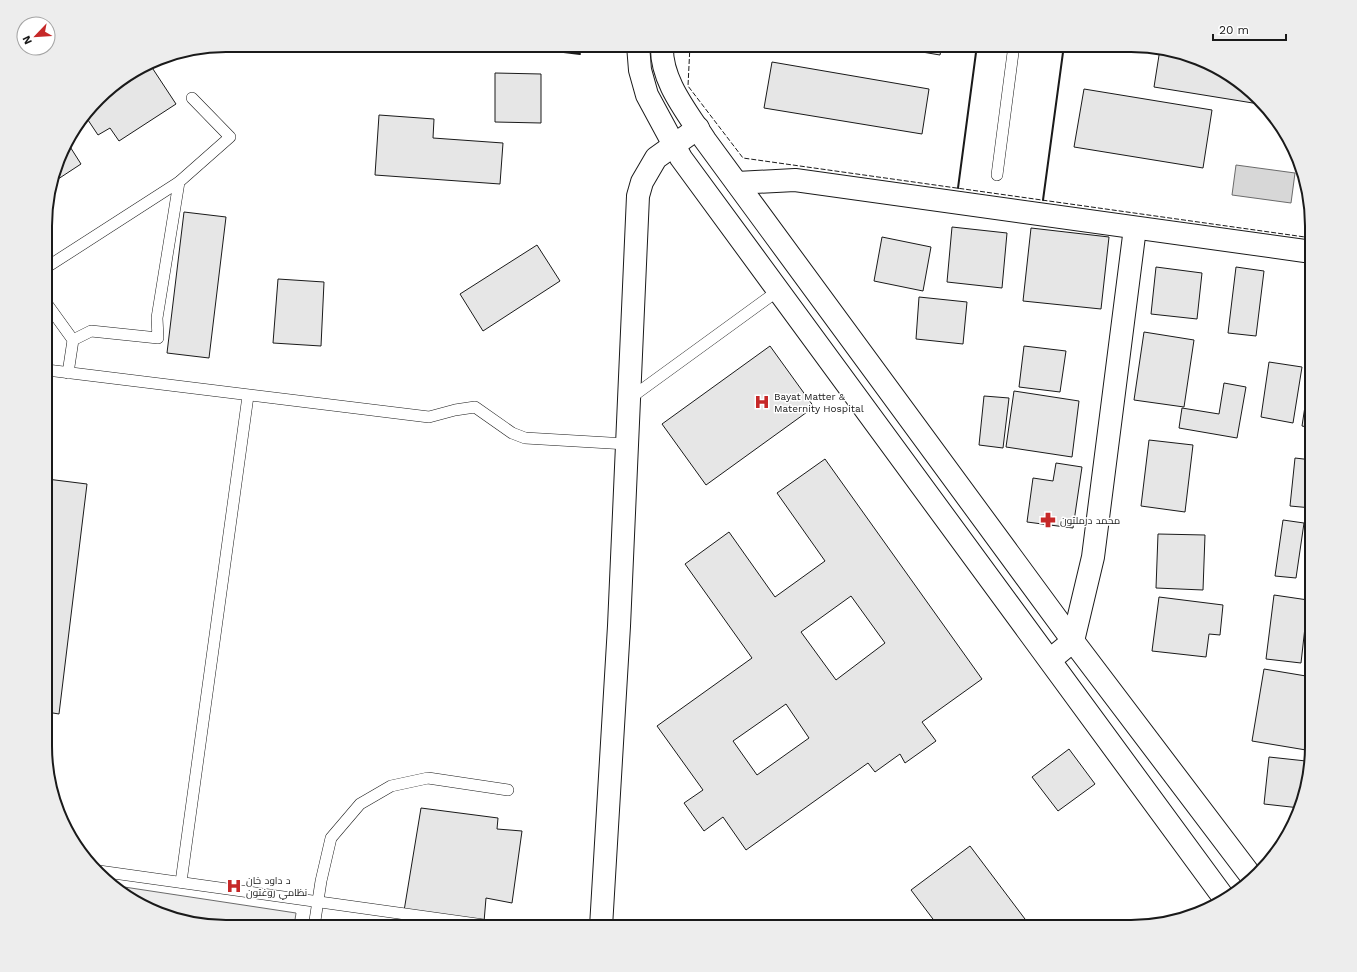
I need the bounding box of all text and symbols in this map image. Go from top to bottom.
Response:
north arrow [16,16,56,56]
scale bar [1213,16,1286,42]
text: 20 m [1219,23,1249,37]
text: N [20,34,35,46]
place label: Bayat Matter & Maternity Hospital [774,391,864,414]
hospital icon: Bayat Matter & Maternity Hospital [753,393,771,411]
pharmacy icon: محمد درملتون [1039,511,1057,529]
place label: محمد درملتون [1060,515,1120,527]
place label: د داود خان نظامي روغتون [246,875,307,900]
hospital icon: د داود خان نظامي روغتون [225,877,243,895]

